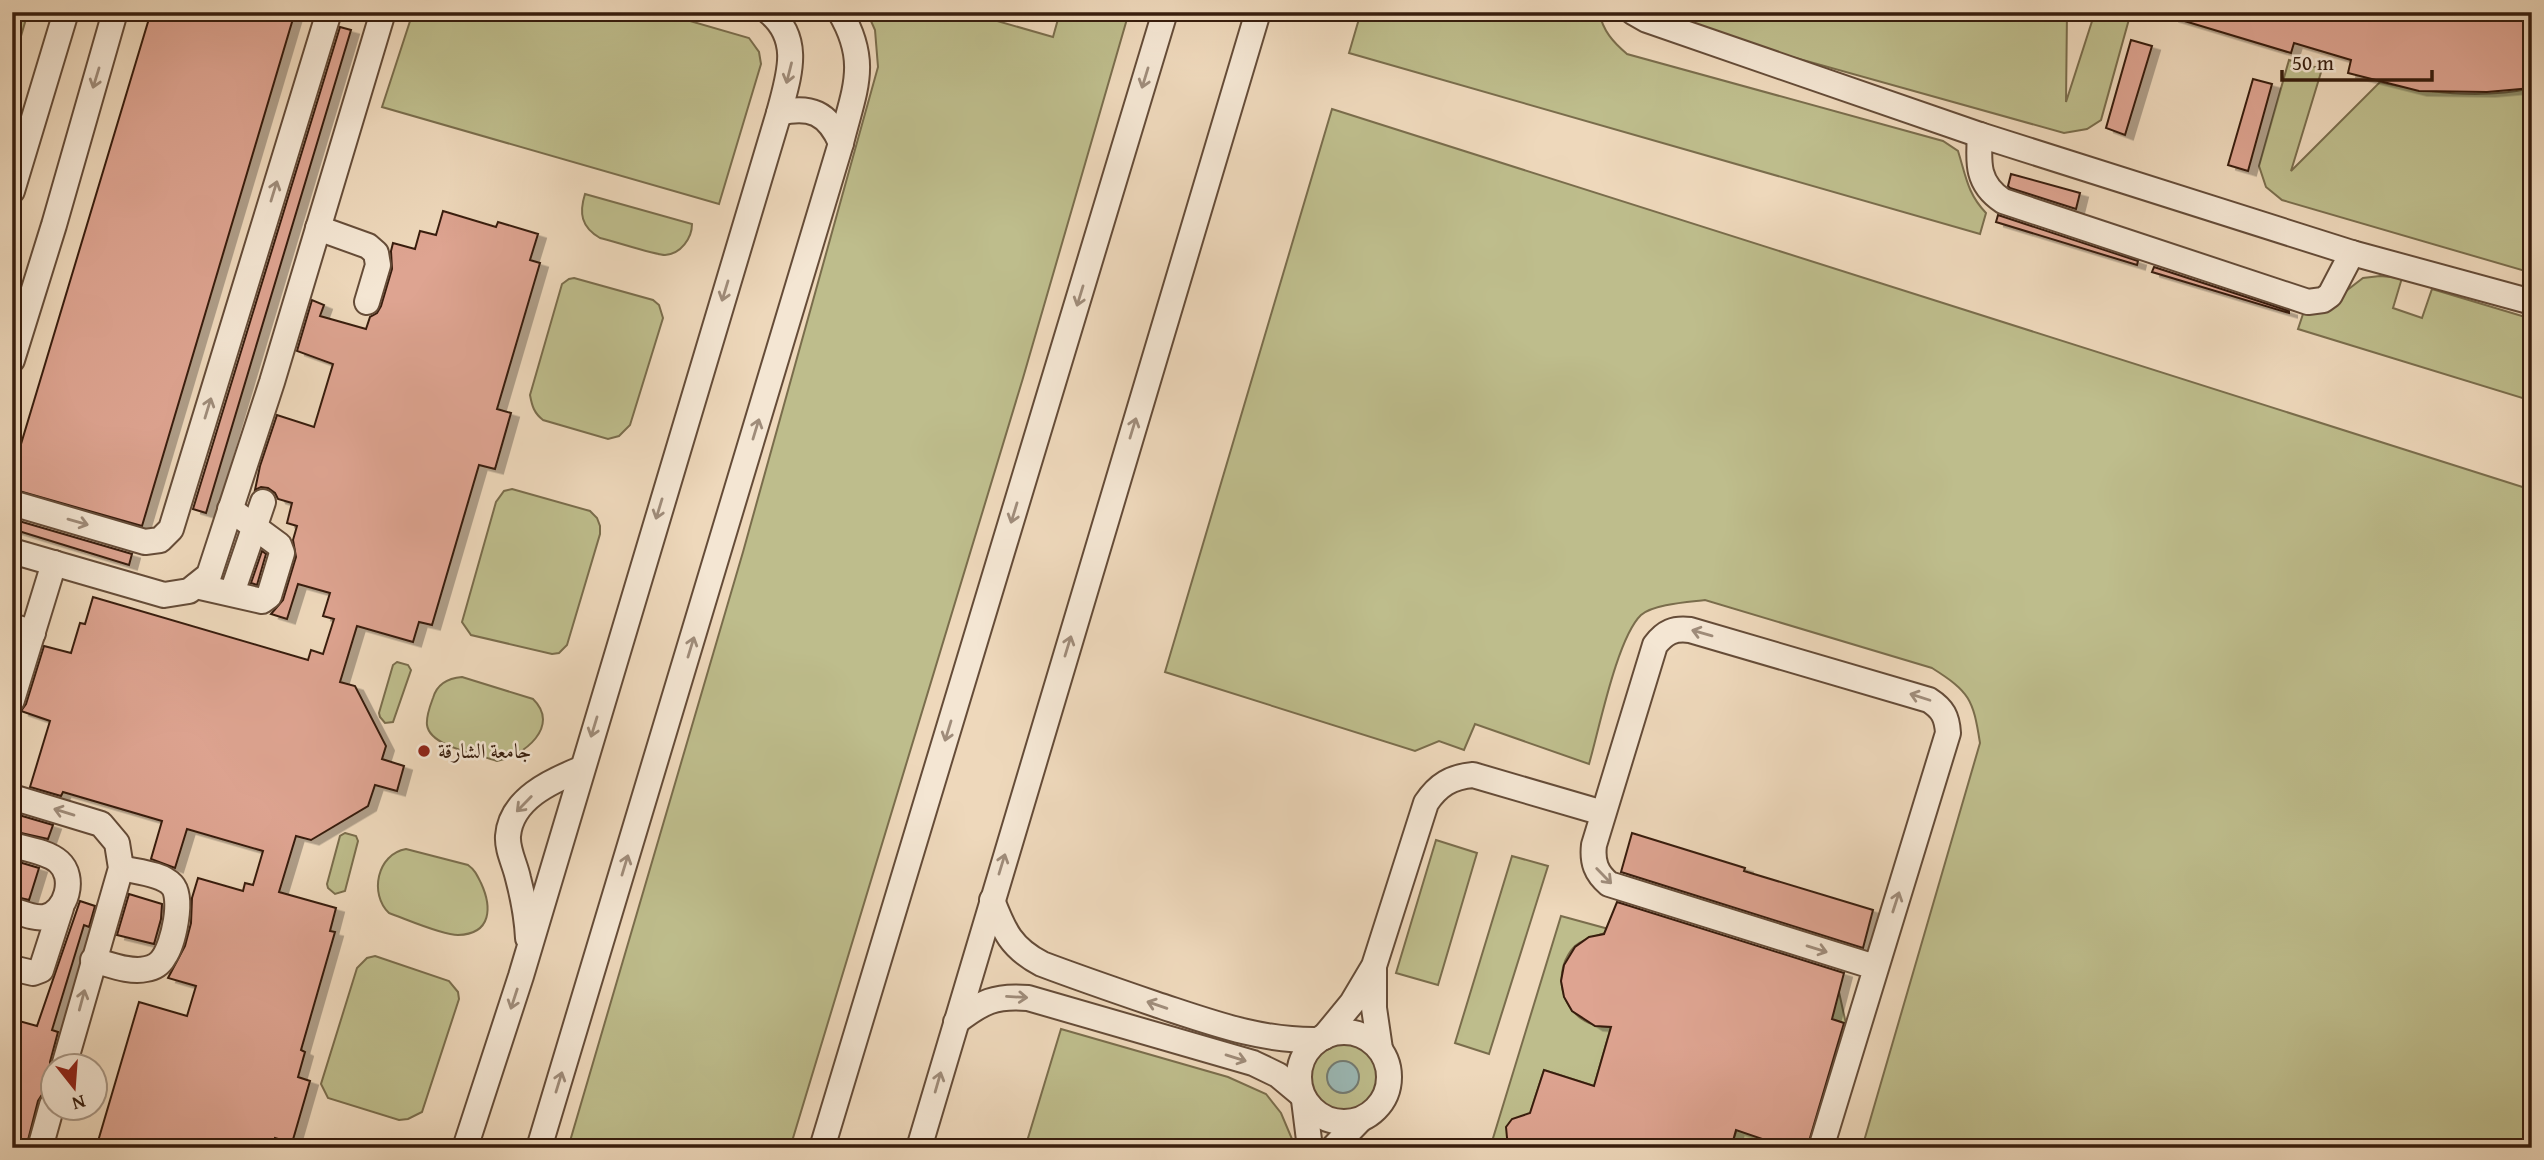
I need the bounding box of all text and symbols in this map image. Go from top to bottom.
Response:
scale bar [2282,38,2432,82]
text: 50 m [2292,47,2334,78]
one-way arrow [782,61,795,84]
one-way arrow [89,66,101,88]
one-way arrow [1138,66,1151,88]
one-way arrow [269,180,282,202]
one-way arrow [717,280,730,302]
one-way arrow [1072,284,1085,306]
one-way arrow [202,398,215,420]
one-way arrow [1128,417,1141,439]
one-way arrow [750,418,763,440]
one-way arrow [652,498,665,520]
one-way arrow [1007,502,1020,524]
one-way arrow [67,517,89,530]
one-way arrow [1691,625,1713,638]
one-way arrow [1062,635,1075,657]
one-way arrow [685,636,698,658]
one-way arrow [1909,690,1931,703]
one-way arrow [587,716,600,738]
one-way arrow [941,720,954,742]
place label: جامعة الشارقة [438,735,531,766]
marker: جامعة الشارقة [416,743,432,759]
one-way arrow [515,795,532,812]
one-way arrow [53,805,75,818]
one-way arrow [997,853,1010,875]
one-way arrow [620,854,633,876]
one-way arrow [1595,867,1612,885]
one-way arrow [1891,892,1903,914]
one-way arrow [1806,944,1828,956]
one-way arrow [506,988,519,1010]
one-way arrow [77,989,90,1011]
one-way arrow [1005,991,1028,1004]
one-way arrow [1146,997,1168,1010]
north arrow [38,1052,108,1122]
one-way arrow [1224,1052,1246,1065]
one-way arrow [553,1072,566,1094]
one-way arrow [933,1072,946,1094]
text: N [69,1088,89,1119]

